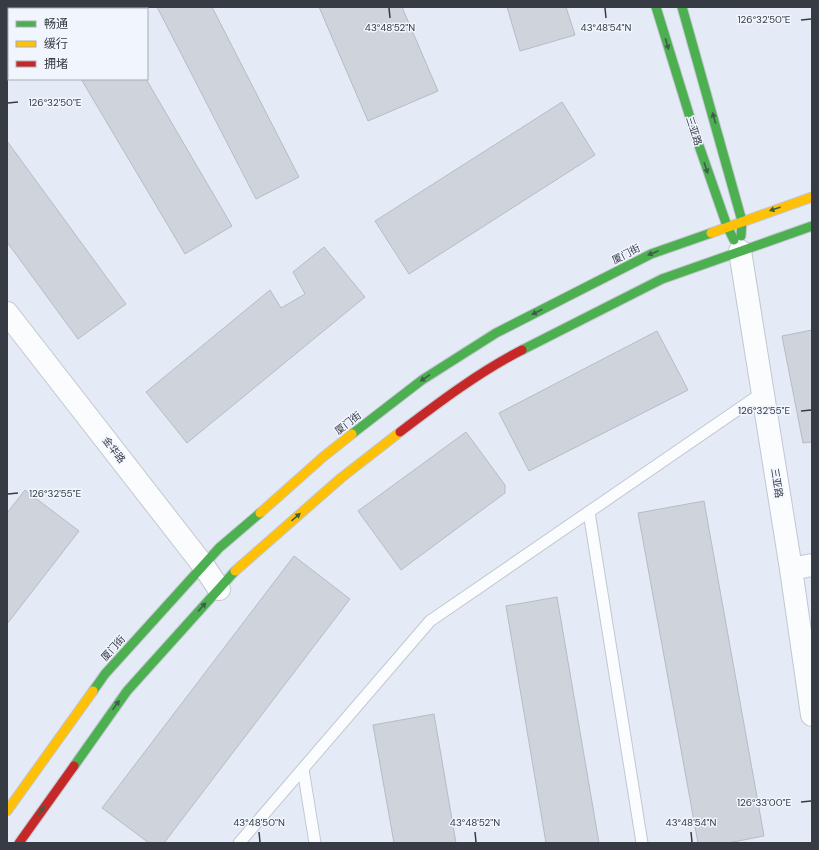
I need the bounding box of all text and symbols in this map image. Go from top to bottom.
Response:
legend [8,8,148,80]
text: 126°32'50"E [737,13,791,26]
text: 畅通 [44,16,68,32]
text: 43°48'52"N [365,21,415,34]
text: 43°48'54"N [581,21,632,34]
text: 缓行 [44,36,68,52]
one-way arrow [664,39,670,51]
text: 拥堵 [44,56,68,72]
text: 126°32'50"E [28,96,82,109]
one-way arrow [711,112,717,124]
street label: 三亚路 [683,115,705,147]
one-way arrow [704,163,710,175]
one-way arrow [769,207,781,213]
street label: 厦门街 [610,241,642,267]
one-way arrow [646,251,658,257]
one-way arrow [531,309,543,315]
one-way arrow [420,374,430,382]
text: 126°32'55"E [738,404,790,417]
street label: 厦门街 [332,409,364,437]
street label: 金华路 [100,434,128,466]
street label: 三亚路 [768,467,786,499]
text: 126°32'55"E [29,487,81,500]
one-way arrow [290,513,301,522]
one-way arrow [197,603,206,612]
street label: 厦门街 [98,633,128,663]
one-way arrow [112,700,120,710]
text: 126°33'00"E [737,796,791,809]
one-way arrow [37,806,45,816]
text: 43°48'50"N [233,816,285,829]
text: 43°48'52"N [450,816,500,829]
text: 43°48'54"N [666,816,717,829]

